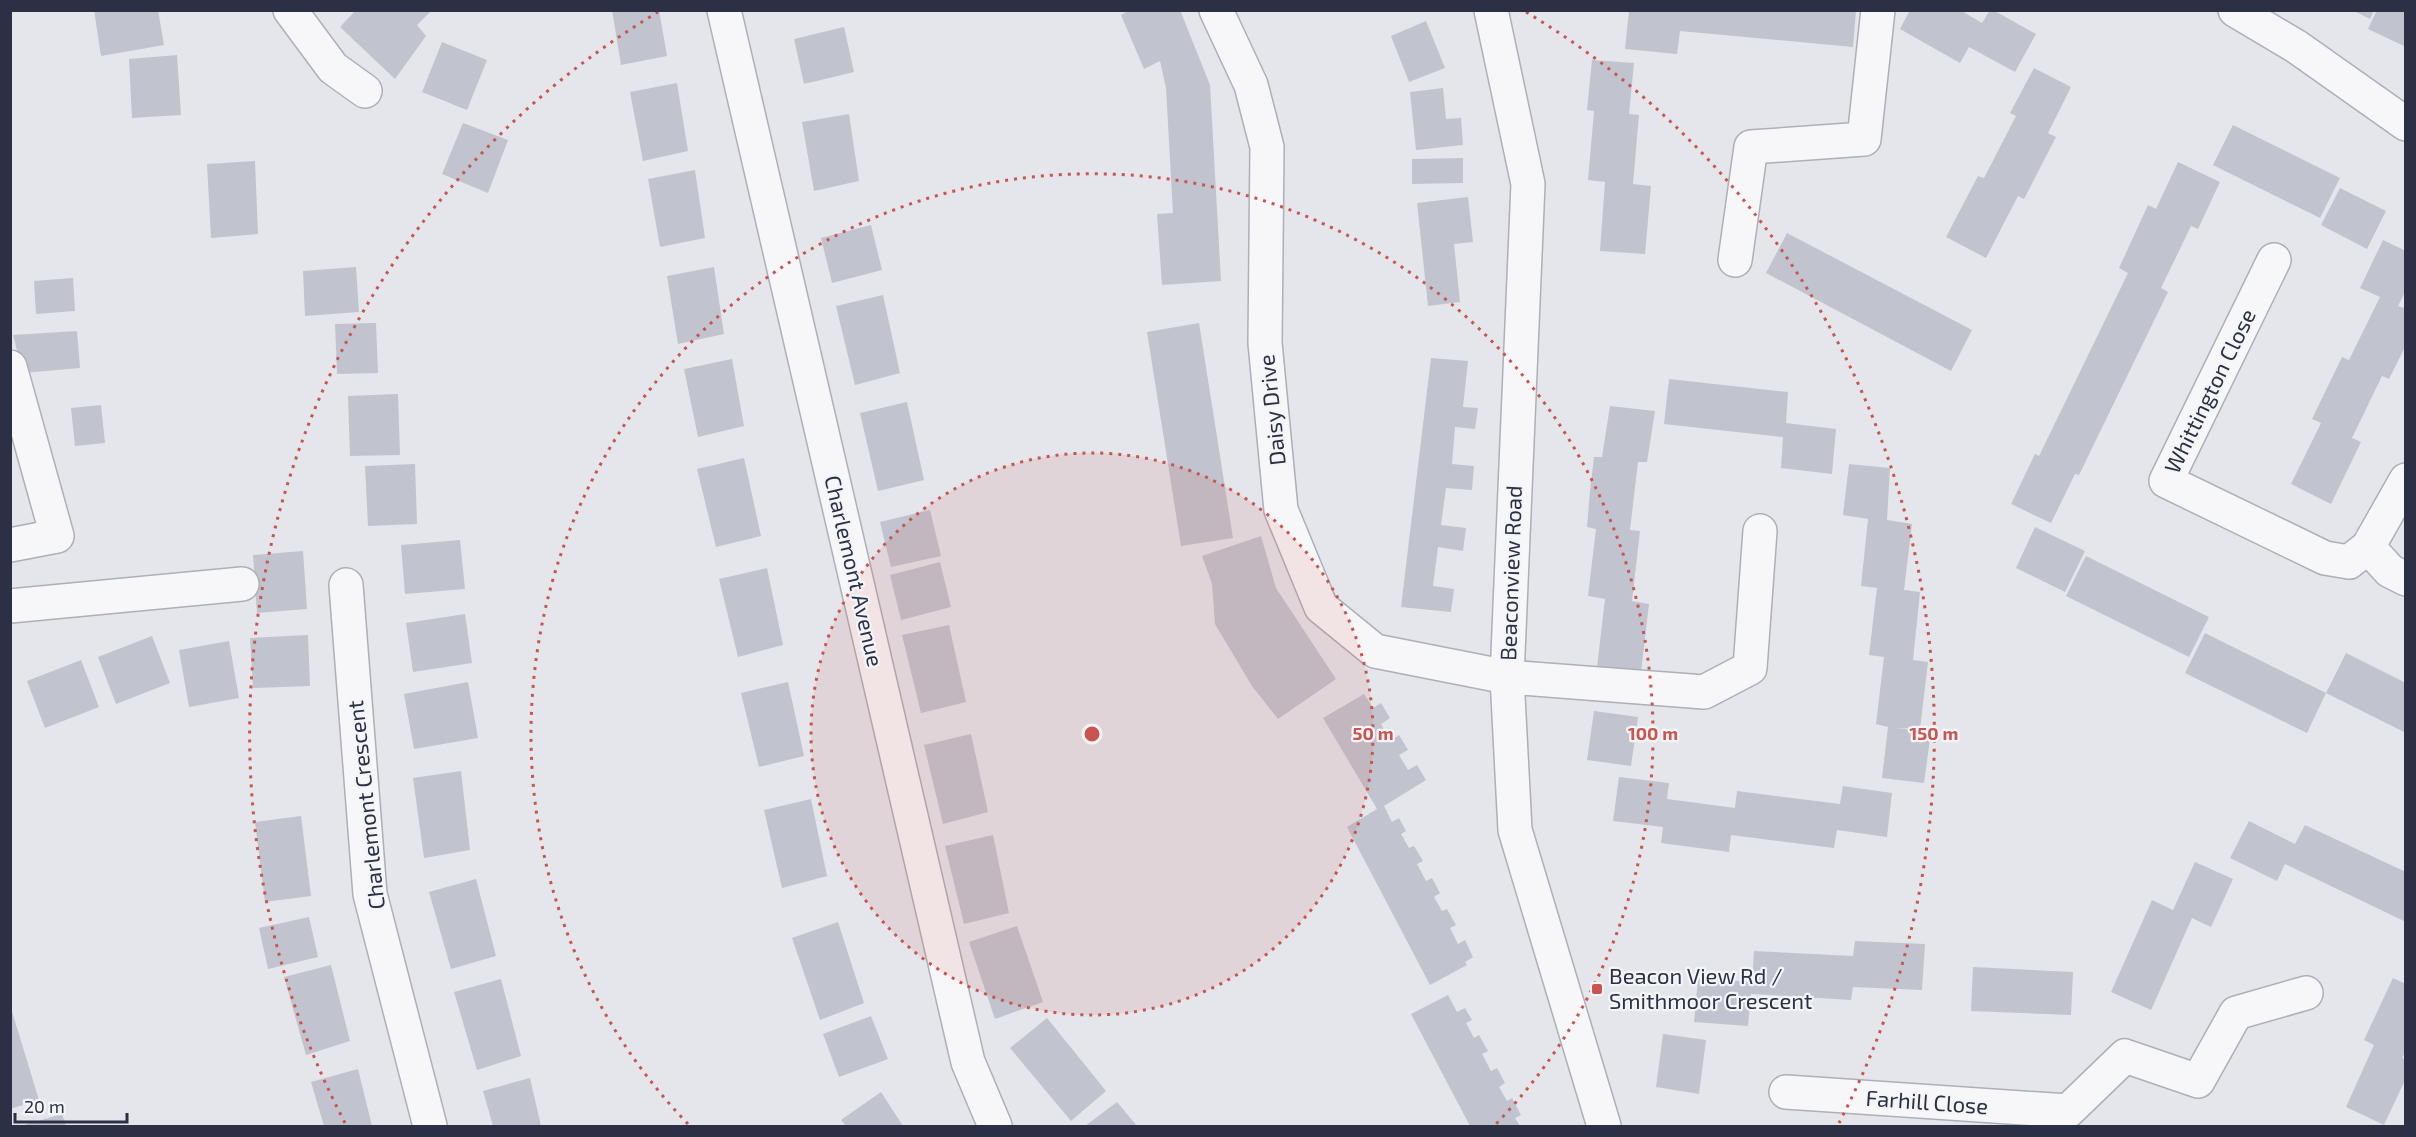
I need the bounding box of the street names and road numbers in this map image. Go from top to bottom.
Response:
street label: Whittington Close [2158,304,2260,477]
street label: Daisy Drive [1252,353,1290,467]
street label: Charlemont Avenue [820,473,890,669]
street label: Beaconview Road [1494,485,1526,661]
street label: Charlemont Crescent [341,699,389,911]
street label: Farhill Close [1865,1084,1989,1118]

